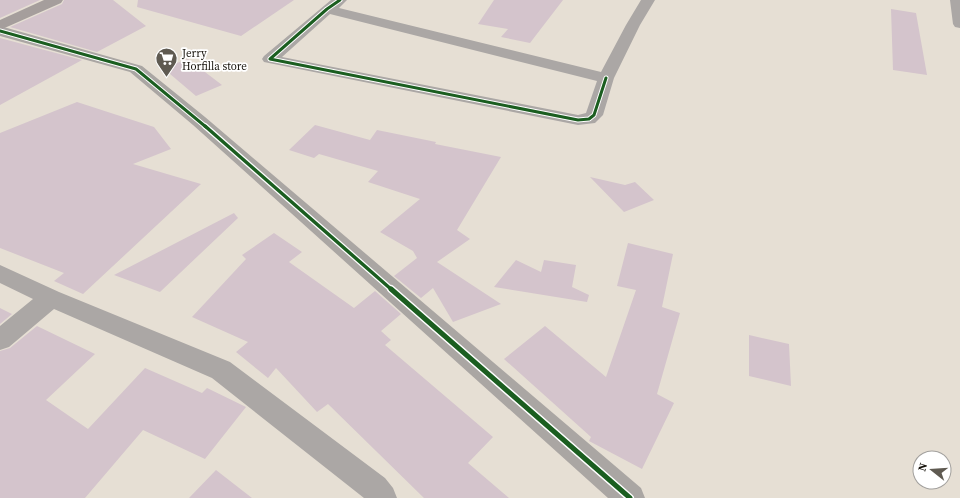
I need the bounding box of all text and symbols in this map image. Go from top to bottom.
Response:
supermarket icon: Jerry Horfilla store [153,46,179,79]
place label: Jerry Horfilla store [181,46,247,74]
north arrow [912,450,952,490]
text: N [915,461,931,473]

